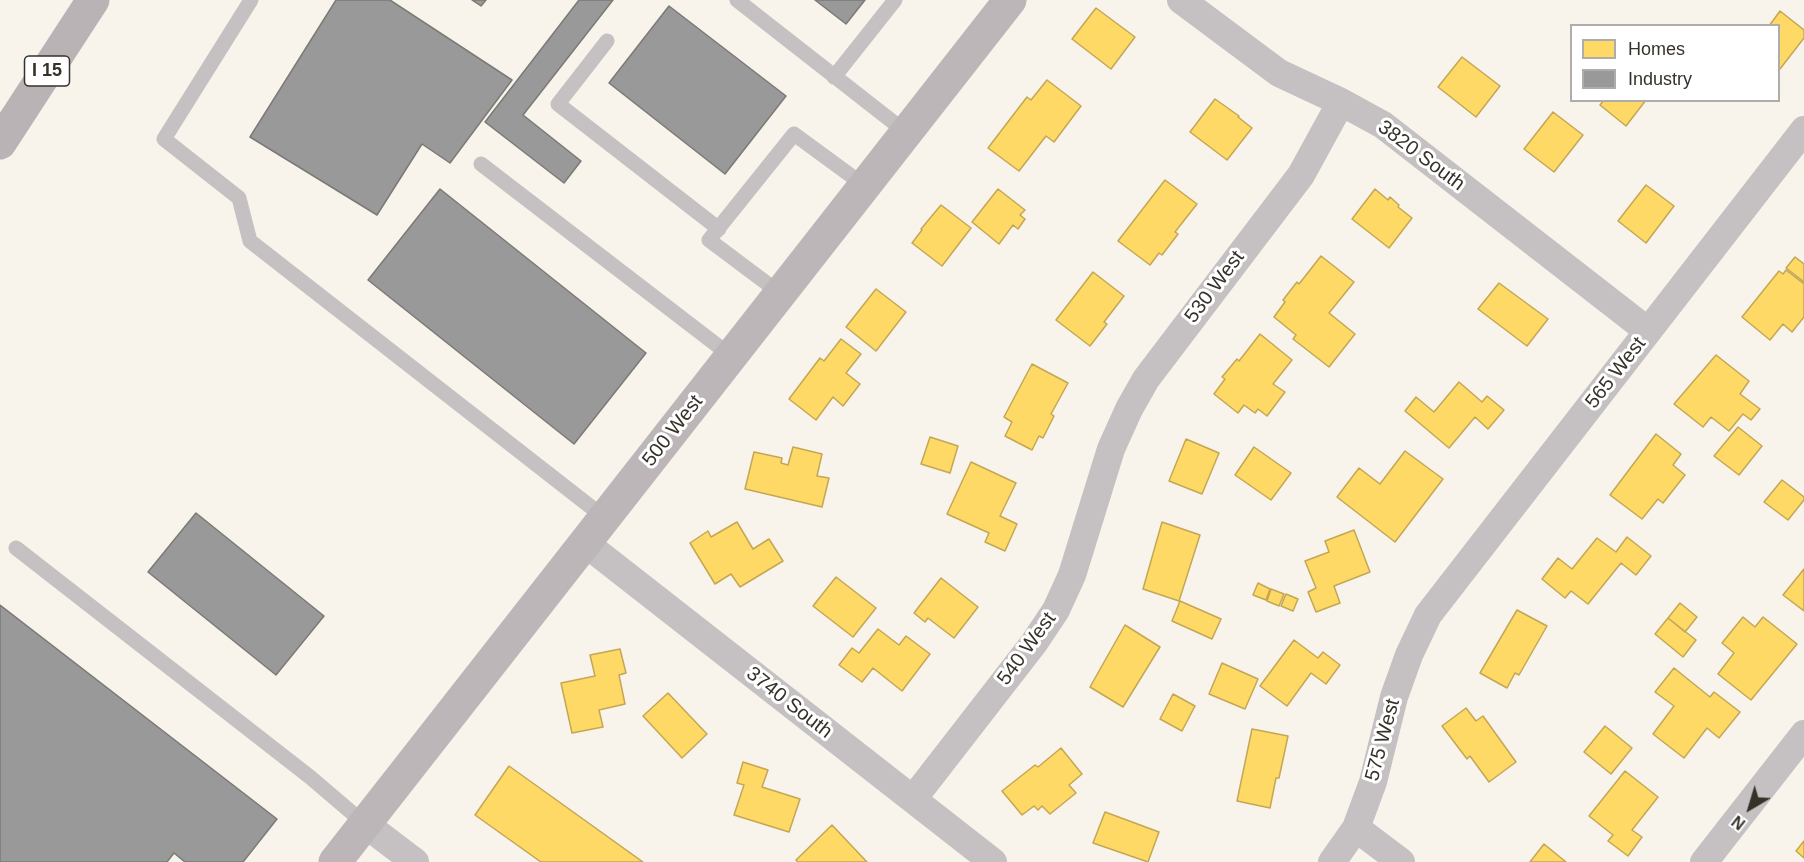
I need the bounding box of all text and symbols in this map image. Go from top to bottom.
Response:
legend [1570,24,1780,102]
text: Homes [1628,39,1685,59]
road number: I 15 [24,56,70,86]
text: Industry [1628,69,1692,89]
street label: 3820 South [1373,116,1469,196]
street label: 530 West [1180,246,1250,328]
street label: 565 West [1581,332,1651,414]
street label: 500 West [638,390,708,472]
street label: 540 West [993,608,1061,690]
street label: 3740 South [741,662,837,744]
street label: 575 West [1361,696,1405,784]
north arrow [1720,778,1780,838]
text: N [1729,812,1748,833]

